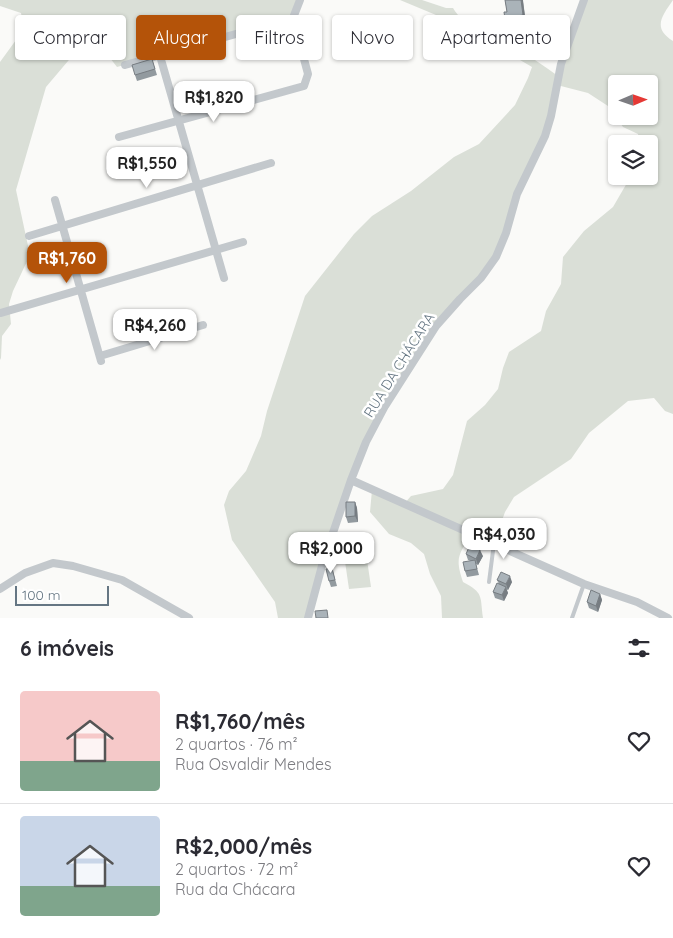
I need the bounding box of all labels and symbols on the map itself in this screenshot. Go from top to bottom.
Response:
north arrow [608,75,658,125]
pin: R$1,820 [168,80,260,123]
pin: R$1,550 [101,146,193,189]
pin: R$1,760 [21,242,113,284]
pin: R$4,260 [109,308,201,351]
street label: RUA DA CHÁCARA [360,309,438,421]
pin: R$4,030 [458,518,550,560]
pin: R$2,000 [285,532,377,574]
scale bar [15,583,109,606]

